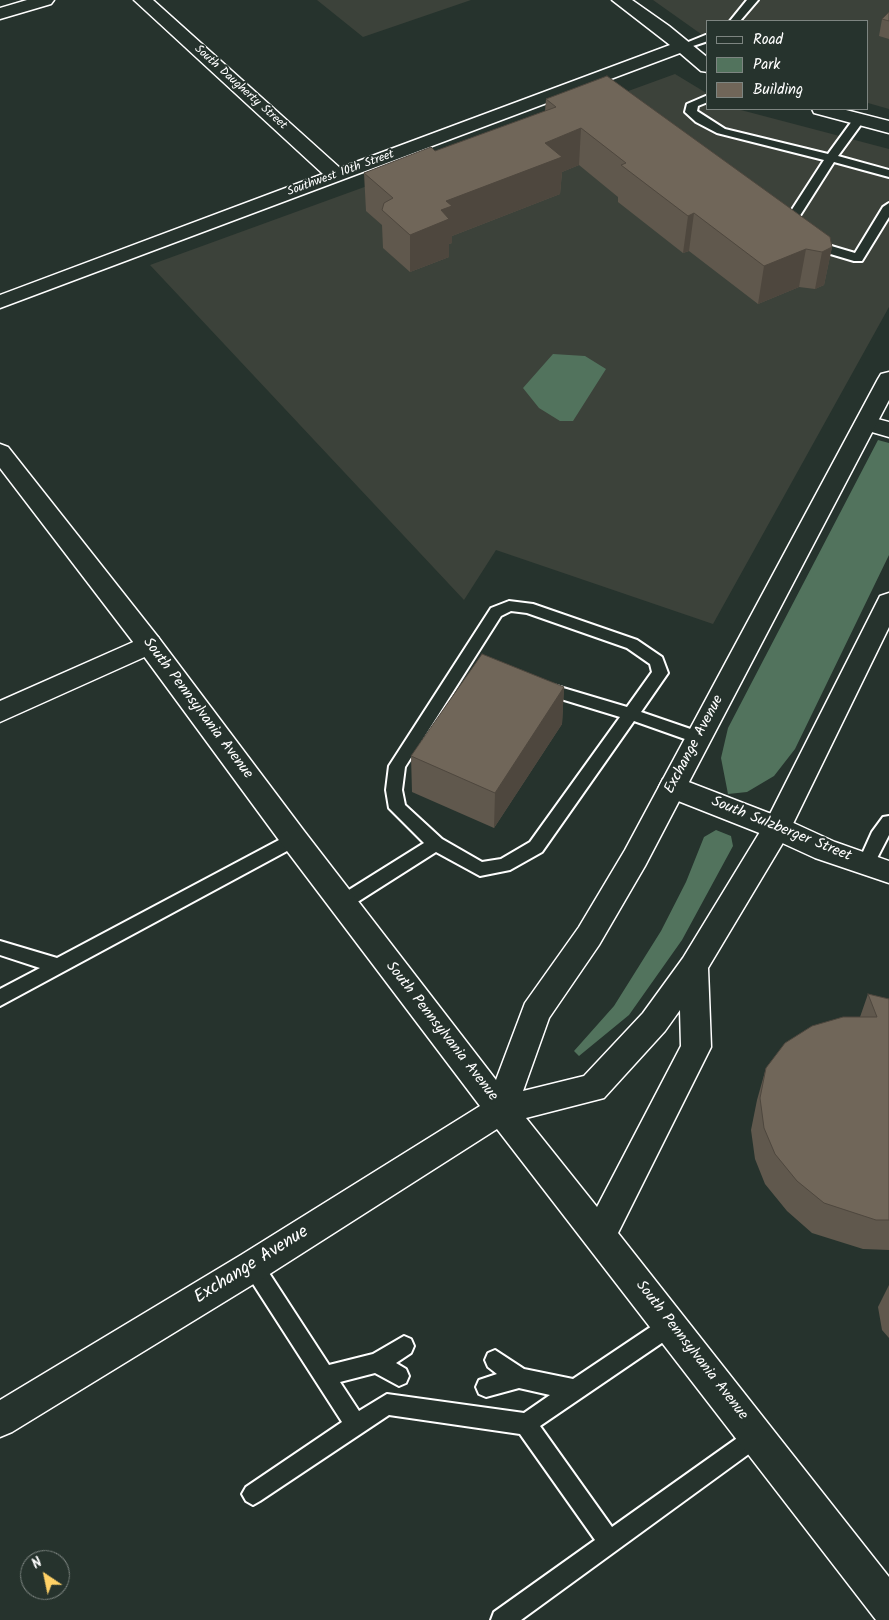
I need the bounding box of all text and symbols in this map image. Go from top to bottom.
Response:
legend [706,20,869,110]
text: Road [753,28,783,52]
street label: South Daugherty Street [191,43,289,133]
text: Park [753,53,780,77]
text: Building [753,78,803,102]
street label: Southwest 10th Street [286,148,396,200]
street label: South Pennsylvania Avenue [138,635,256,783]
street label: Exchange Avenue [661,693,729,797]
street label: South Sulzberger Street [708,794,854,866]
street label: South Pennsylvania Avenue [381,959,501,1105]
street label: Exchange Avenue [191,1222,313,1310]
street label: South Pennsylvania Avenue [631,1278,751,1424]
north arrow [20,1550,70,1600]
text: N [27,1552,47,1575]

